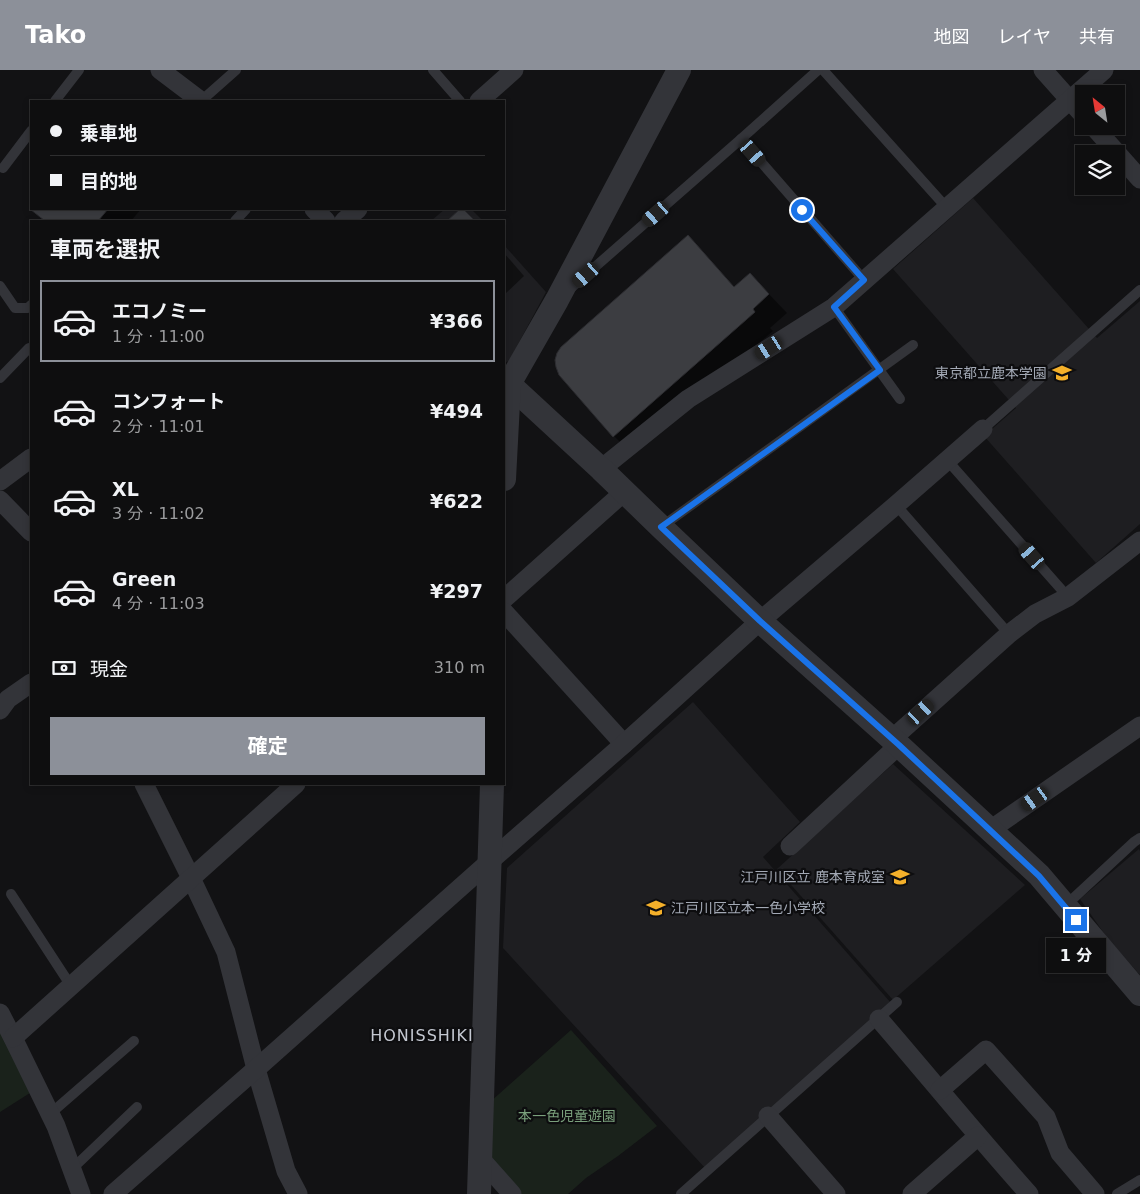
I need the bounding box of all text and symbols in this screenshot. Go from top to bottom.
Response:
text: Tako [25,21,86,49]
text: 地図 [934,26,970,47]
text: レイヤ [998,26,1051,47]
text: 共有 [1079,26,1115,47]
north arrow [1075,85,1125,135]
map controls [1075,85,1125,195]
text: 乗車地 [80,122,137,144]
car [737,137,768,169]
button: layers [1075,145,1125,195]
text: 目的地 [80,170,137,192]
car [639,198,672,230]
route start [791,199,813,221]
text: 車両を選択 [50,237,160,262]
car [569,259,602,291]
icon: car [52,299,97,344]
text: エコノミー [112,300,207,322]
text: ¥366 [430,310,483,332]
text: 1 分 · 11:00 [112,327,205,346]
car [752,334,785,362]
school or university icon: 東京都立鹿本学園 [1051,362,1073,384]
place label: 東京都立鹿本学園 [935,365,1047,381]
icon: car [52,389,97,434]
text: コンフォート [112,390,225,412]
text: ¥494 [430,400,483,422]
text: 2 分 · 11:01 [112,417,205,436]
text: XL [112,478,139,500]
icon: car [52,479,97,524]
text: ¥622 [430,490,483,512]
text: 3 分 · 11:02 [112,504,205,523]
car [1016,540,1047,572]
text: Green [112,568,176,590]
icon: car [52,569,97,614]
text: ¥297 [430,580,483,602]
text: 4 分 · 11:03 [112,594,205,613]
icon: cash [50,654,78,682]
text: 現金 [90,658,128,680]
text: 310 m [434,658,485,677]
car [904,696,937,728]
button: 確定 [50,717,485,775]
car [1018,784,1051,814]
school or university icon: 江戸川区立 鹿本育成室 [889,866,911,888]
place label: 江戸川区立 鹿本育成室 [741,869,885,885]
school or university icon: 江戸川区立本一色小学校 [645,897,667,919]
place label: 江戸川区立本一色小学校 [671,900,825,916]
route end [1065,909,1087,931]
callout: 1 分 [1046,938,1106,972]
text: 1 分 [1060,946,1092,965]
district label: HONISSHIKI [370,1026,474,1045]
park label: 本一色児童遊園 [518,1108,616,1124]

